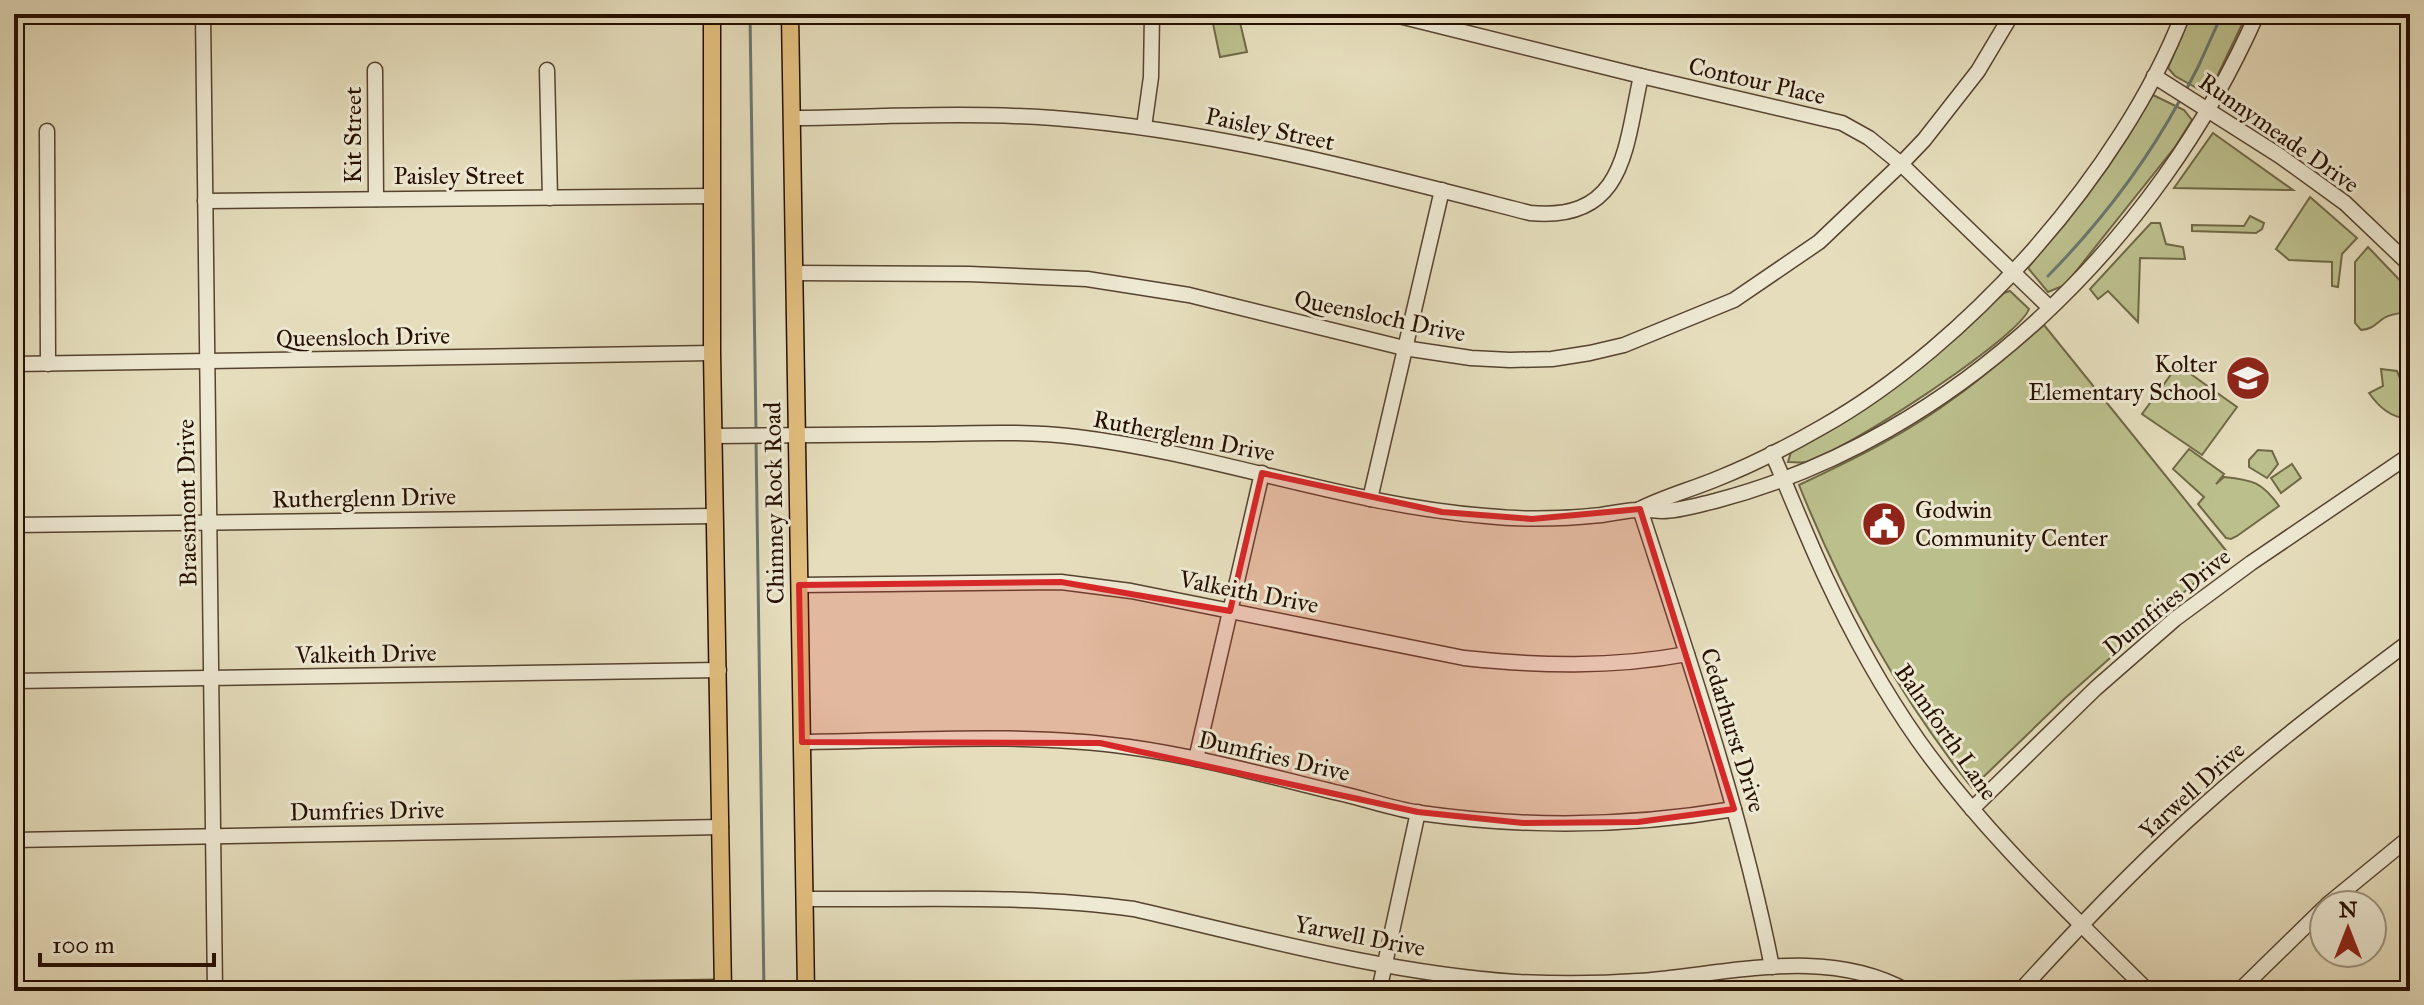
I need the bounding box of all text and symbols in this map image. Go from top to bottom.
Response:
street label: Contour Place [1686,51,1828,111]
street label: Runnymeade Drive [2193,66,2365,200]
street label: Kit Street [338,86,368,183]
street label: Paisley Street [1203,101,1338,157]
street label: Paisley Street [393,161,525,191]
street label: Queensloch Drive [1292,283,1468,349]
street label: Queensloch Drive [276,320,450,354]
place label: Kolter Elementary School [2028,349,2218,407]
school or university icon: Kolter Elementary School [2224,354,2272,402]
street label: Chimney Rock Road [757,402,791,604]
street label: Rutherglenn Drive [1091,404,1277,468]
street label: Braesmont Drive [171,419,203,587]
street label: Rutherglenn Drive [272,481,456,515]
place label: Godwin Community Center [1915,495,2108,553]
public building icon: Godwin Community Center [1860,500,1908,548]
street label: Dumfries Drive [2097,542,2237,662]
street label: Valkeith Drive [1176,564,1321,620]
street label: Valkeith Drive [294,638,437,670]
street label: Cedarhurst Drive [1694,644,1772,816]
street label: Balmforth Lane [1888,658,2004,806]
street label: Dumfries Drive [1195,724,1353,788]
street label: Yarwell Drive [2133,735,2251,845]
street label: Dumfries Drive [289,795,445,827]
north arrow [2308,889,2388,969]
text: N [2339,896,2358,923]
street label: Yarwell Drive [1292,909,1428,963]
scale bar [40,917,214,967]
text: 100 m [52,930,115,960]

